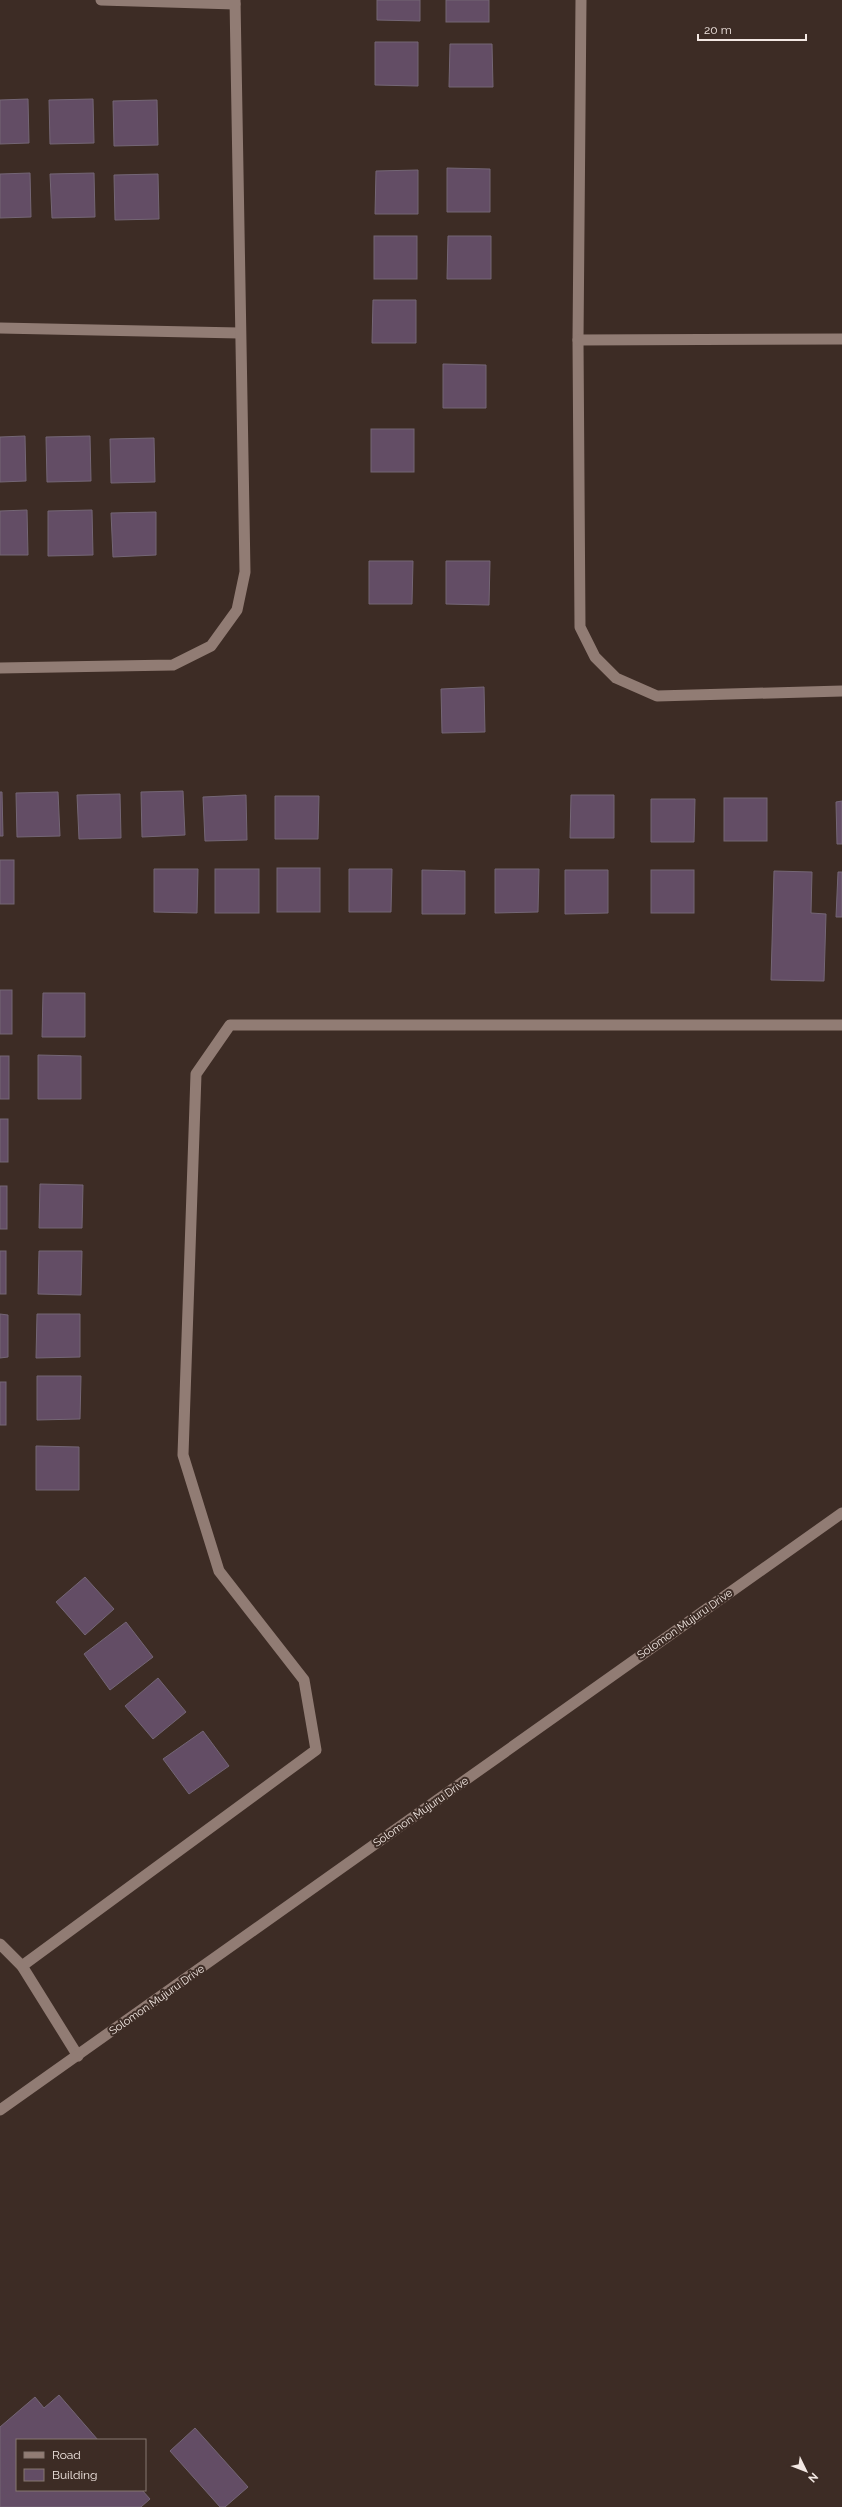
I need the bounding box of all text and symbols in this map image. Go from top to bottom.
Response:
scale bar [698,16,806,42]
text: 20 m [704,23,732,37]
street label: Solomon Mujuru Drive [635,1586,736,1662]
street label: Solomon Mujuru Drive [371,1774,472,1850]
street label: Solomon Mujuru Drive [107,1962,208,2038]
legend [16,2439,146,2491]
text: Road [52,2448,81,2462]
north arrow [786,2451,826,2491]
text: Building [52,2468,98,2482]
text: N [805,2470,821,2485]

